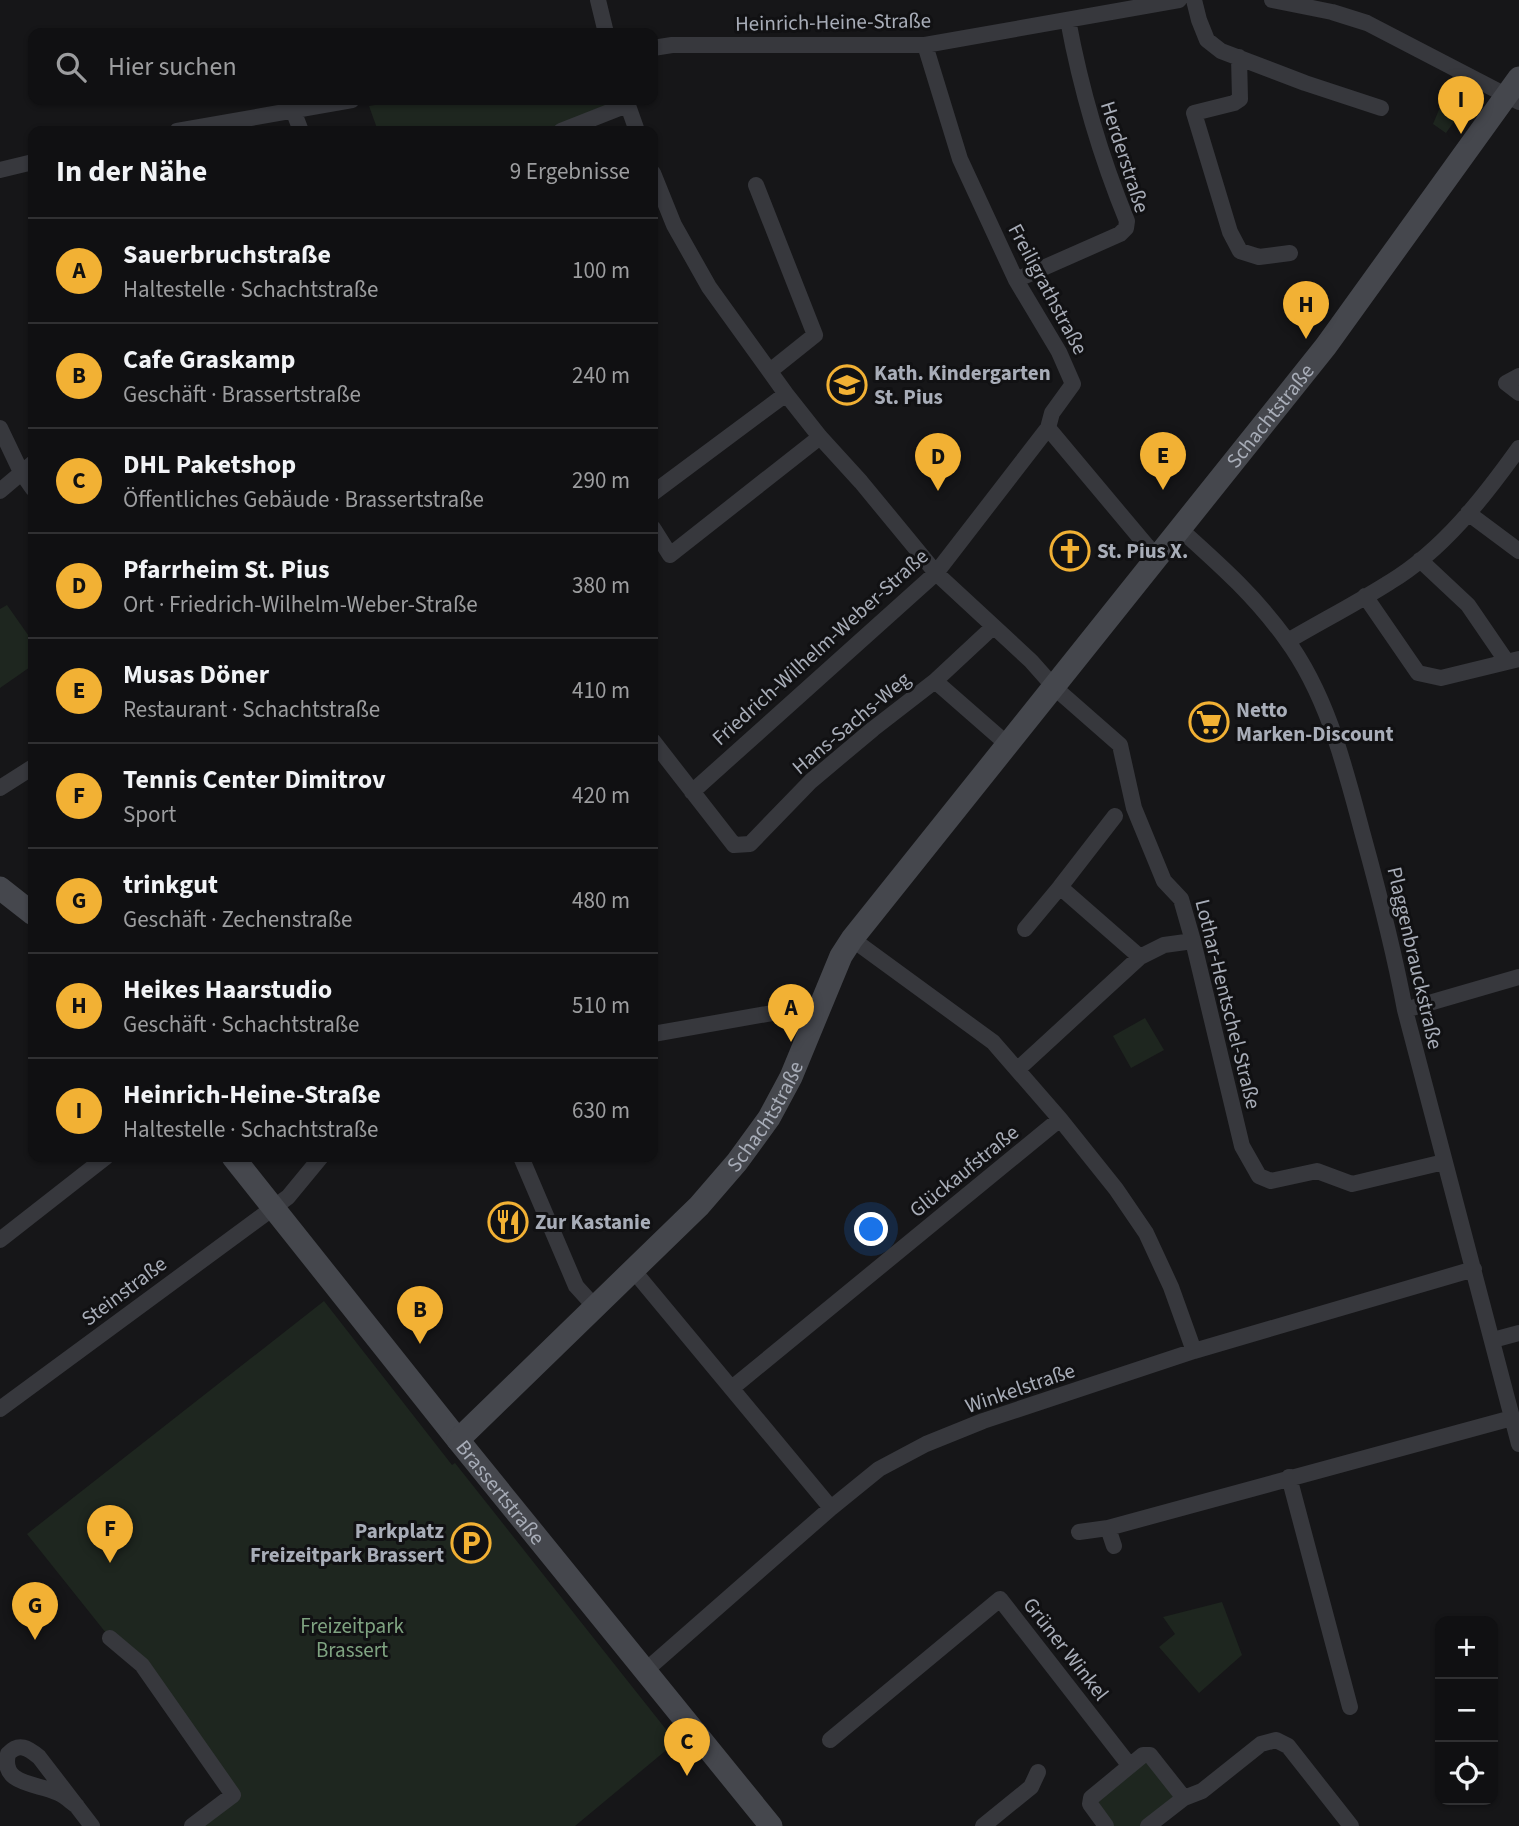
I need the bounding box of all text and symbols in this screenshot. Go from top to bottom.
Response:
street label: Heinrich-Heine-Straße [735,5,931,39]
search box [28,28,658,105]
icon: search [52,48,90,86]
text: Hier suchen [108,48,237,85]
pin: I [1438,76,1484,134]
street label: Herderstraße [1093,97,1157,217]
text: In der Nähe [56,150,207,193]
text: 9 Ergebnisse [510,155,630,188]
street label: Freiligrathstraße [1001,218,1095,360]
text: Sauerbruchstraße [123,236,331,273]
text: A [72,254,86,287]
text: 100 m [572,254,630,287]
text: Haltestelle · Schachtstraße [123,273,378,306]
pin: H [1283,281,1329,339]
text: Cafe Graskamp [123,341,295,378]
street label: Schachtstraße [1219,357,1321,474]
place label: Kath. Kindergarten St. Pius [874,358,1051,412]
text: B [72,359,86,392]
text: 240 m [572,359,630,392]
school or university icon: Kath. Kindergarten St. Pius [826,364,868,406]
text: Geschäft · Brassertstraße [123,378,361,411]
pin: E [1140,432,1186,490]
pin: D [915,433,961,491]
text: DHL Paketshop [123,446,296,483]
text: C [72,464,86,497]
text: 290 m [572,464,630,497]
text: Öffentliches Gebäude · Brassertstraße [123,483,484,516]
church icon: St. Pius X. [1049,530,1091,572]
place label: St. Pius X. [1097,536,1188,566]
street label: Friedrich-Wilhelm-Weber-Straße [705,542,935,752]
text: Pfarrheim St. Pius [123,551,330,588]
text: D [72,569,86,602]
text: 380 m [572,569,630,602]
text: Ort · Friedrich-Wilhelm-Weber-Straße [123,588,478,621]
text: Musas Döner [123,656,269,693]
street label: Hans-Sachs-Weg [785,664,917,782]
text: E [73,674,85,707]
text: 410 m [572,674,630,707]
text: Restaurant · Schachtstraße [123,693,380,726]
place label: Netto Marken-Discount [1236,695,1394,749]
supermarket icon: Netto Marken-Discount [1188,701,1230,743]
text: Tennis Center Dimitrov [123,761,386,798]
text: F [73,779,85,812]
text: 420 m [572,779,630,812]
text: Sport [123,798,176,831]
street label: Plaggenbrauckstraße [1379,864,1451,1052]
text: trinkgut [123,866,218,903]
text: G [72,884,86,917]
text: 480 m [572,884,630,917]
street label: Lothar-Hentschel-Straße [1187,896,1269,1112]
text: Geschäft · Zechenstraße [123,903,352,936]
text: Heikes Haarstudio [123,971,332,1008]
pin: A [768,984,814,1042]
text: H [71,989,87,1022]
text: 510 m [572,989,630,1022]
text: Geschäft · Schachtstraße [123,1008,359,1041]
street label: Schachtstraße [720,1056,811,1179]
text: Heinrich-Heine-Straße [123,1076,381,1113]
text: I [76,1094,82,1127]
text: 630 m [572,1094,630,1127]
text: Haltestelle · Schachtstraße [123,1113,378,1146]
street label: Glückaufstraße [903,1118,1025,1224]
restaurant icon: Zur Kastanie [487,1201,529,1243]
place label: Zur Kastanie [535,1207,651,1237]
your location [854,1212,888,1246]
street label: Steinstraße [75,1249,173,1333]
pin: B [397,1286,443,1344]
street label: Winkelstraße [961,1355,1079,1421]
street label: Brassertstraße [449,1433,552,1551]
pin: F [87,1505,133,1563]
place label: Parkplatz Freizeitpark Brassert [250,1516,444,1570]
parking icon: Parkplatz Freizeitpark Brassert [450,1522,492,1564]
pin: G [12,1582,58,1640]
street label: Grüner Winkel [1016,1591,1116,1707]
park label: Freizeitpark Brassert [300,1611,404,1665]
map controls [1435,1616,1498,1805]
button: + [1435,1616,1498,1679]
button: − [1435,1679,1498,1742]
pin: C [664,1718,710,1776]
button: locate [1435,1742,1498,1805]

